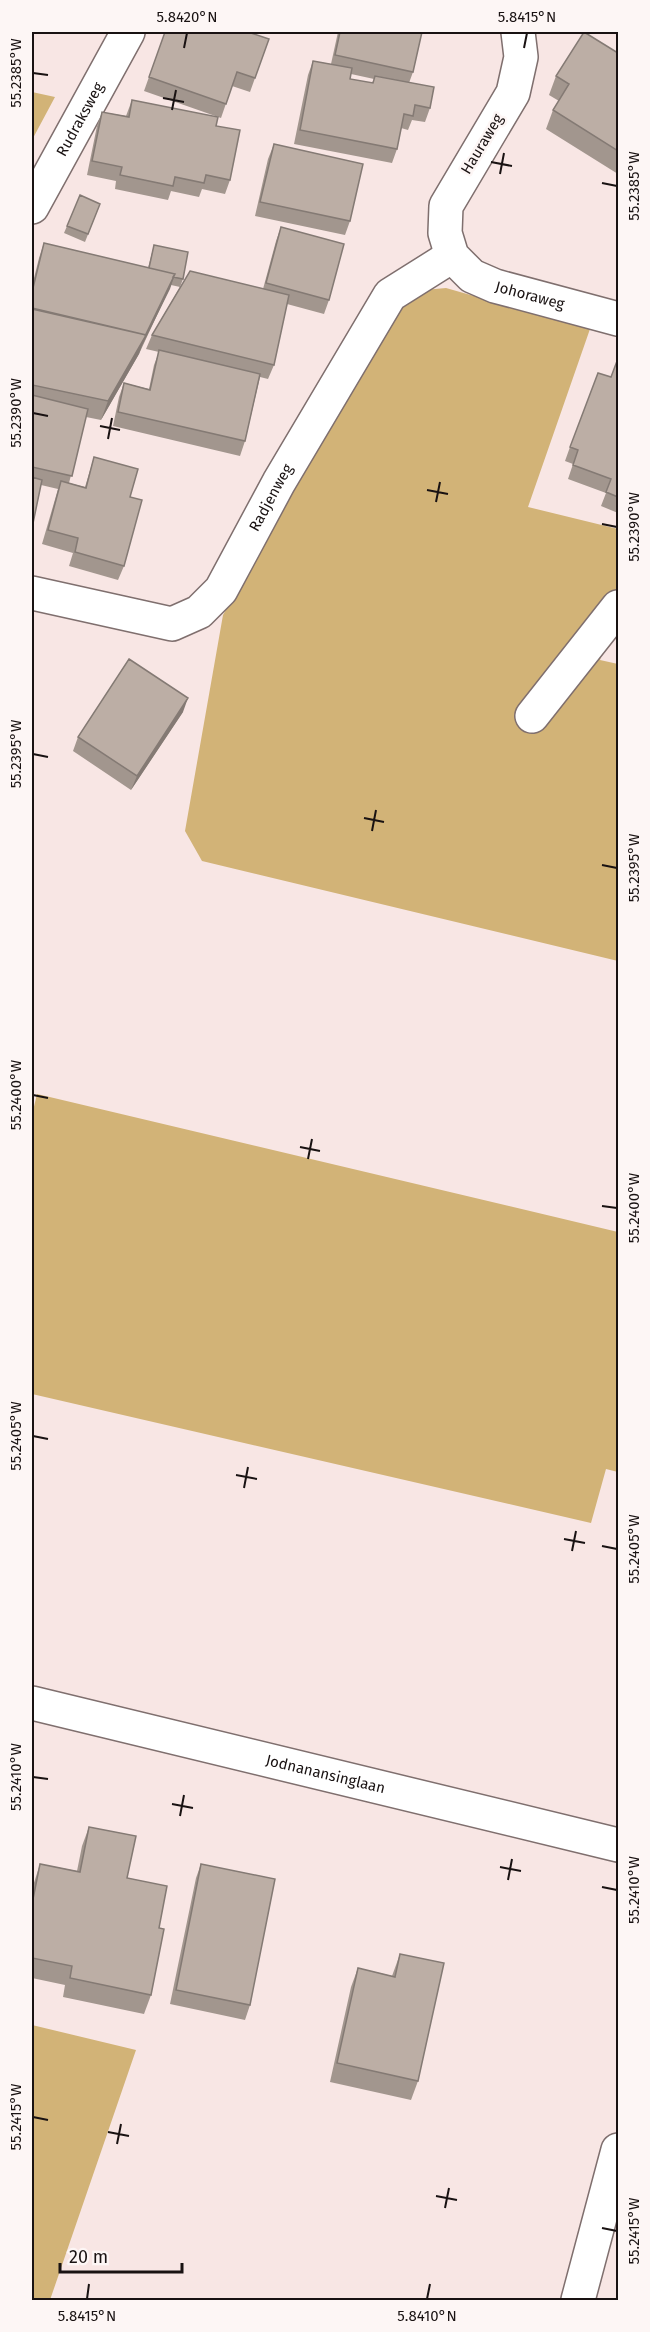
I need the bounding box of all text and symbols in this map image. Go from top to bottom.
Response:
text: 5.8420°N [157,8,217,26]
text: 5.8415°N [498,8,556,26]
text: 55.2385°W [7,38,25,108]
street label: Rudraksweg [53,79,108,159]
street label: Hauraweg [457,110,507,177]
text: 55.2385°W [625,151,643,221]
street label: Johoraweg [493,277,567,313]
text: 55.2390°W [7,378,25,448]
street label: Radjenweg [245,461,297,534]
text: 55.2390°W [625,492,643,562]
text: 55.2395°W [7,719,25,788]
text: 55.2395°W [625,833,643,902]
text: 55.2400°W [7,1059,25,1130]
text: 55.2400°W [625,1172,643,1243]
text: 55.2405°W [7,1401,25,1471]
text: 55.2405°W [625,1514,643,1584]
text: 55.2410°W [7,1743,25,1811]
street label: Jodnanansinglaan [264,1751,387,1797]
text: 55.2410°W [625,1856,643,1924]
text: 55.2415°W [7,2083,25,2150]
text: 55.2415°W [625,2197,643,2264]
scale bar [60,2236,182,2274]
text: 20 m [69,2246,108,2268]
text: 5.8415°N [58,2307,116,2325]
text: 5.8410°N [397,2307,457,2325]

